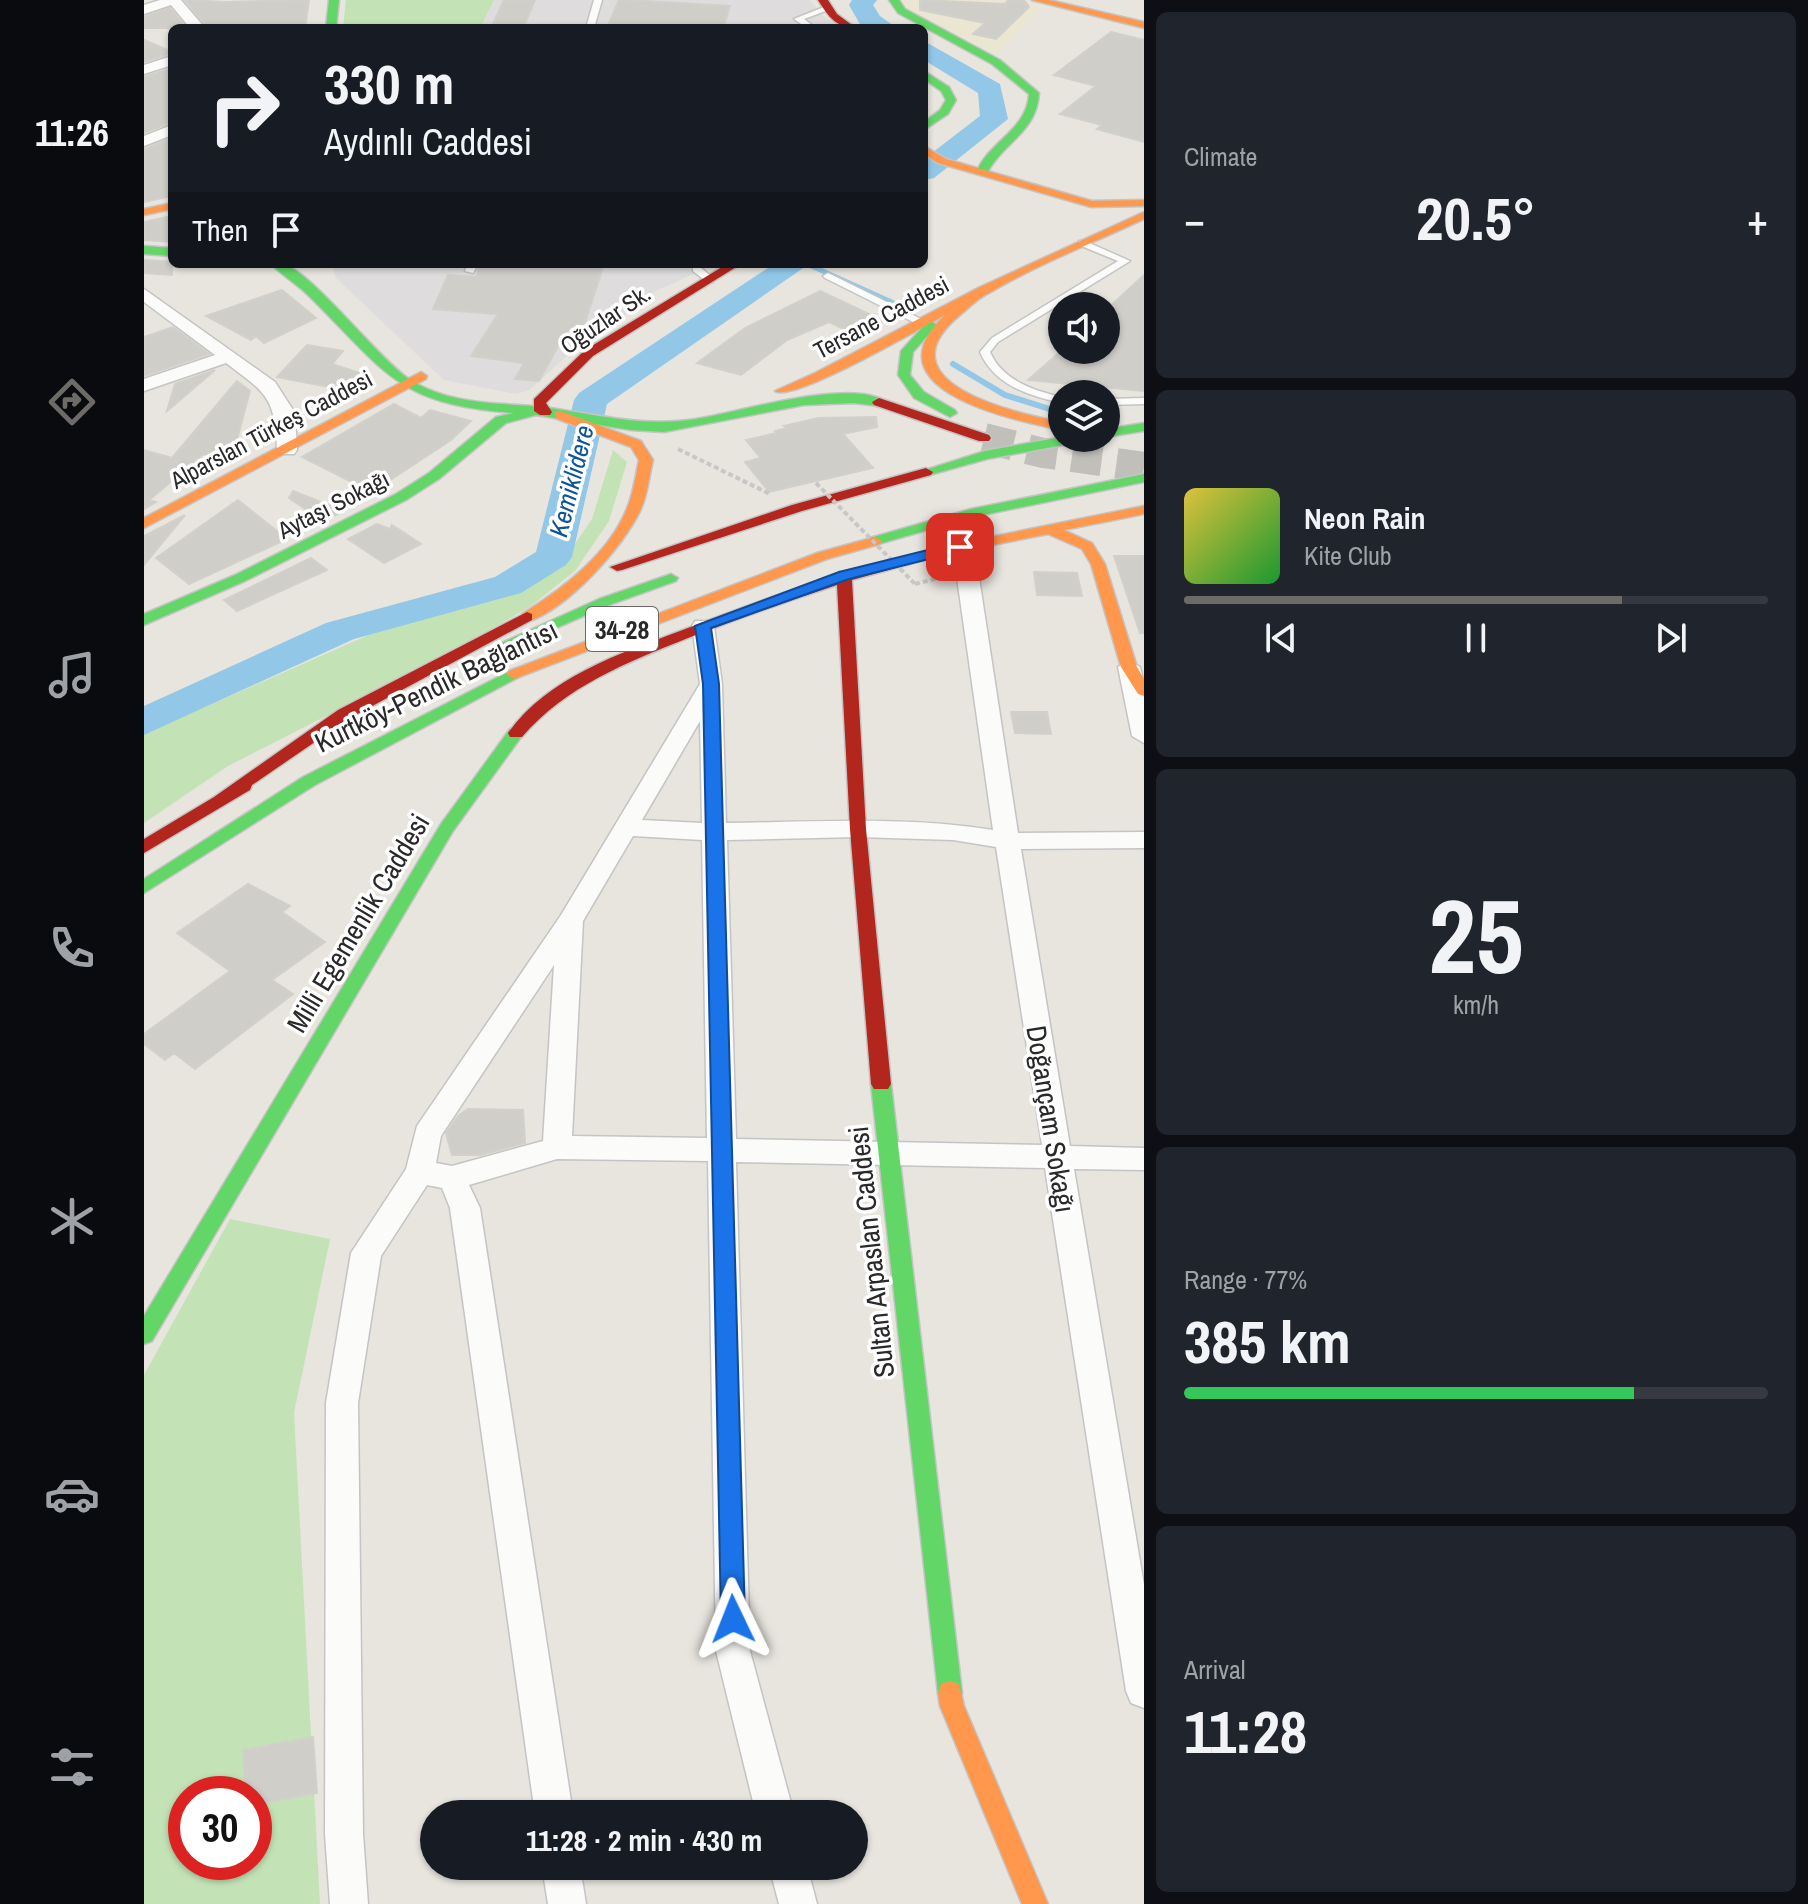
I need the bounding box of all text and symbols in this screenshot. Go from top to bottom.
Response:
text: 330 m [324,46,454,121]
icon: right [192,56,296,160]
text: 11:26 [35,109,109,157]
text: Aydınlı Caddesi [324,118,532,166]
text: Climate [1184,139,1257,174]
text: 20.5° [1416,178,1536,259]
text: − [1184,189,1205,249]
text: + [1747,189,1768,249]
icon: arrive [264,208,308,252]
text: Then [192,210,248,250]
street label: Tersane Caddesi [808,268,954,366]
street label: Oğuzlar Sk. [553,277,657,361]
map controls [1048,292,1120,452]
button: sound [1048,292,1120,364]
street label: Alparslan Türkeş Caddesi [164,362,378,496]
icon: directions [44,374,100,430]
button: layers [1048,380,1120,452]
water label: Kemiklidere [540,422,602,540]
street label: Aytaşı Sokağı [271,462,394,546]
text: Neon Rain [1304,498,1426,538]
pin [926,513,994,581]
icon: arrive [938,525,982,569]
text: Kite Club [1304,538,1392,573]
road number: 34-28 [586,607,658,651]
street label: Kurtköy-Pendik Bağlantısı [308,611,564,761]
icon: previous [1259,616,1303,660]
icon: pause [1454,616,1498,660]
icon: next [1649,616,1693,660]
icon: music [44,647,100,703]
street label: Milli Egemenlik Caddesi [278,807,438,1039]
text: 25 [1429,865,1523,1005]
icon: phone [44,920,100,976]
text: km/h [1453,987,1499,1022]
street label: Doğançam Sokağı [1017,1023,1085,1215]
street label: Sultan Arpaslan Caddesi [839,1124,903,1380]
icon: climate [44,1193,100,1249]
text: Range · 77% [1184,1262,1307,1297]
text: 385 km [1184,1301,1351,1382]
icon: car [44,1466,100,1522]
position arrow [691,1577,775,1661]
text: Arrival [1184,1652,1246,1687]
text: 11:28 [1184,1691,1307,1772]
icon: filters [44,1739,100,1795]
speed limit sign: 30 [168,1776,272,1880]
text: 11:28 · 2 min · 430 m [526,1820,762,1860]

